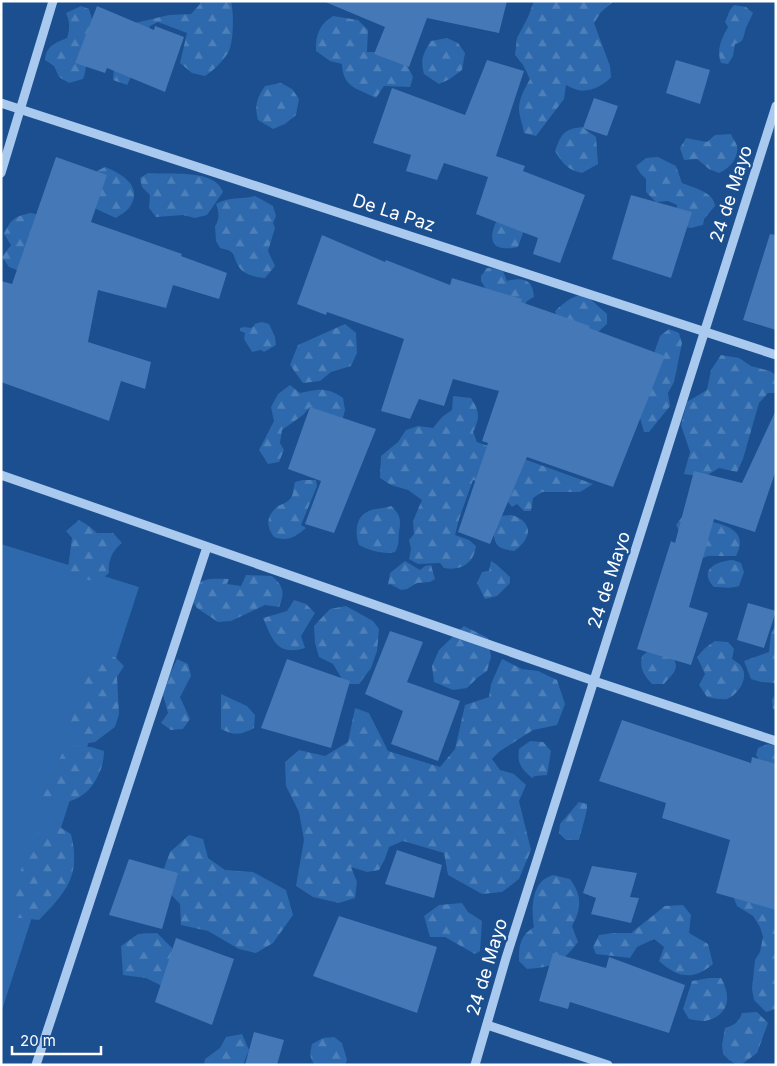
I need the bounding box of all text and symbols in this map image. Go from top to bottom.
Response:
street label: 24 de Mayo [705,143,756,245]
street label: De La Paz [350,189,438,236]
street label: 24 de Mayo [583,529,634,631]
street label: 24 de Mayo [462,916,511,1018]
scale bar [12,1024,101,1056]
text: 20 m [20,1031,56,1050]

